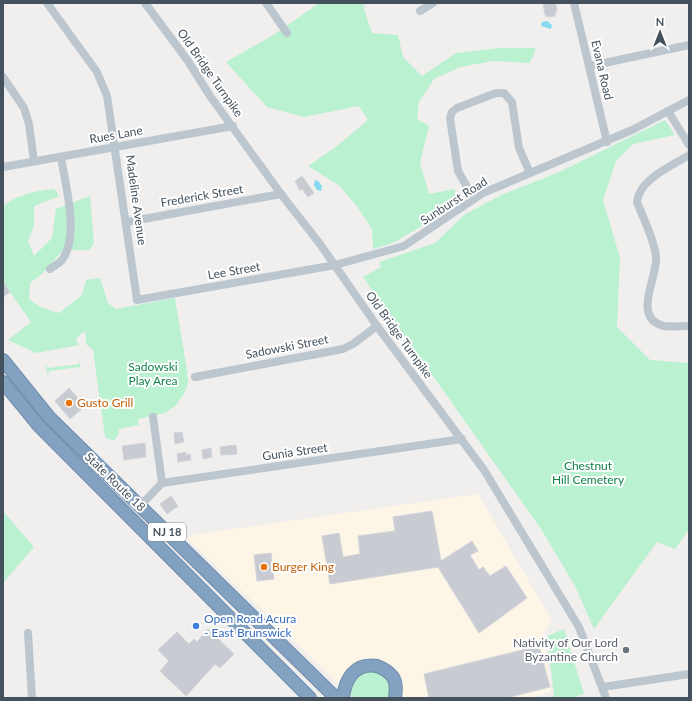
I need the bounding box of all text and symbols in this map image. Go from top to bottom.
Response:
north arrow [640,12,680,52]
text: N [656,15,664,28]
street label: Old Bridge Turnpike [174,26,246,120]
street label: Evana Road [588,38,617,101]
street label: Rues Lane [88,122,144,147]
street label: Madeline Avenue [123,154,150,246]
street label: Sunburst Road [417,173,490,228]
street label: Frederick Street [159,181,245,210]
street label: Lee Street [206,258,262,283]
street label: Old Bridge Turnpike [363,288,436,381]
street label: Sadowski Street [244,331,330,362]
park label: Sadowski Play Area [128,359,178,388]
place label: Gusto Grill [77,395,133,410]
marker: Gusto Grill [64,398,74,408]
street label: Gunia Street [261,439,329,463]
street label: State Route 18 [82,449,149,514]
park label: Chestnut Hill Cemetery [552,458,625,487]
road number: NJ 18 [148,523,186,541]
place label: Burger King [272,559,334,574]
marker: Burger King [259,562,269,572]
place label: Open Road Acura - East Brunswick [204,611,296,640]
marker: Open Road Acura - East Brunswick [191,621,201,631]
place label: Nativity of Our Lord Byzantine Church [513,635,618,664]
marker: Nativity of Our Lord Byzantine Church [621,645,631,655]

